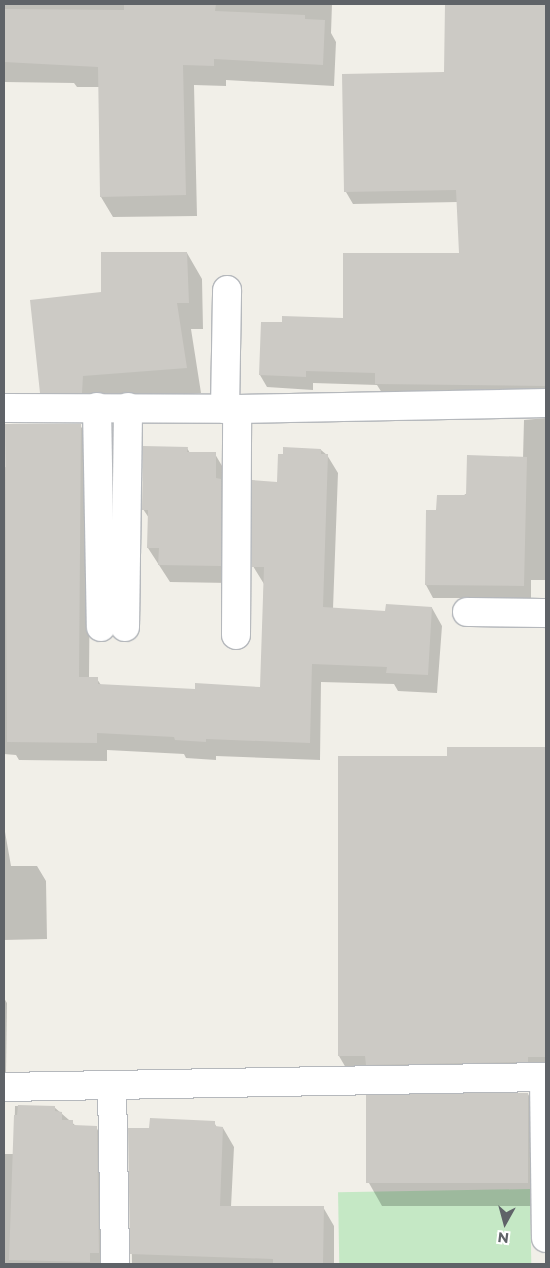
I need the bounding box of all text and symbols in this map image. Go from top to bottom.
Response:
north arrow [480,1198,530,1248]
text: N [496,1228,510,1248]

